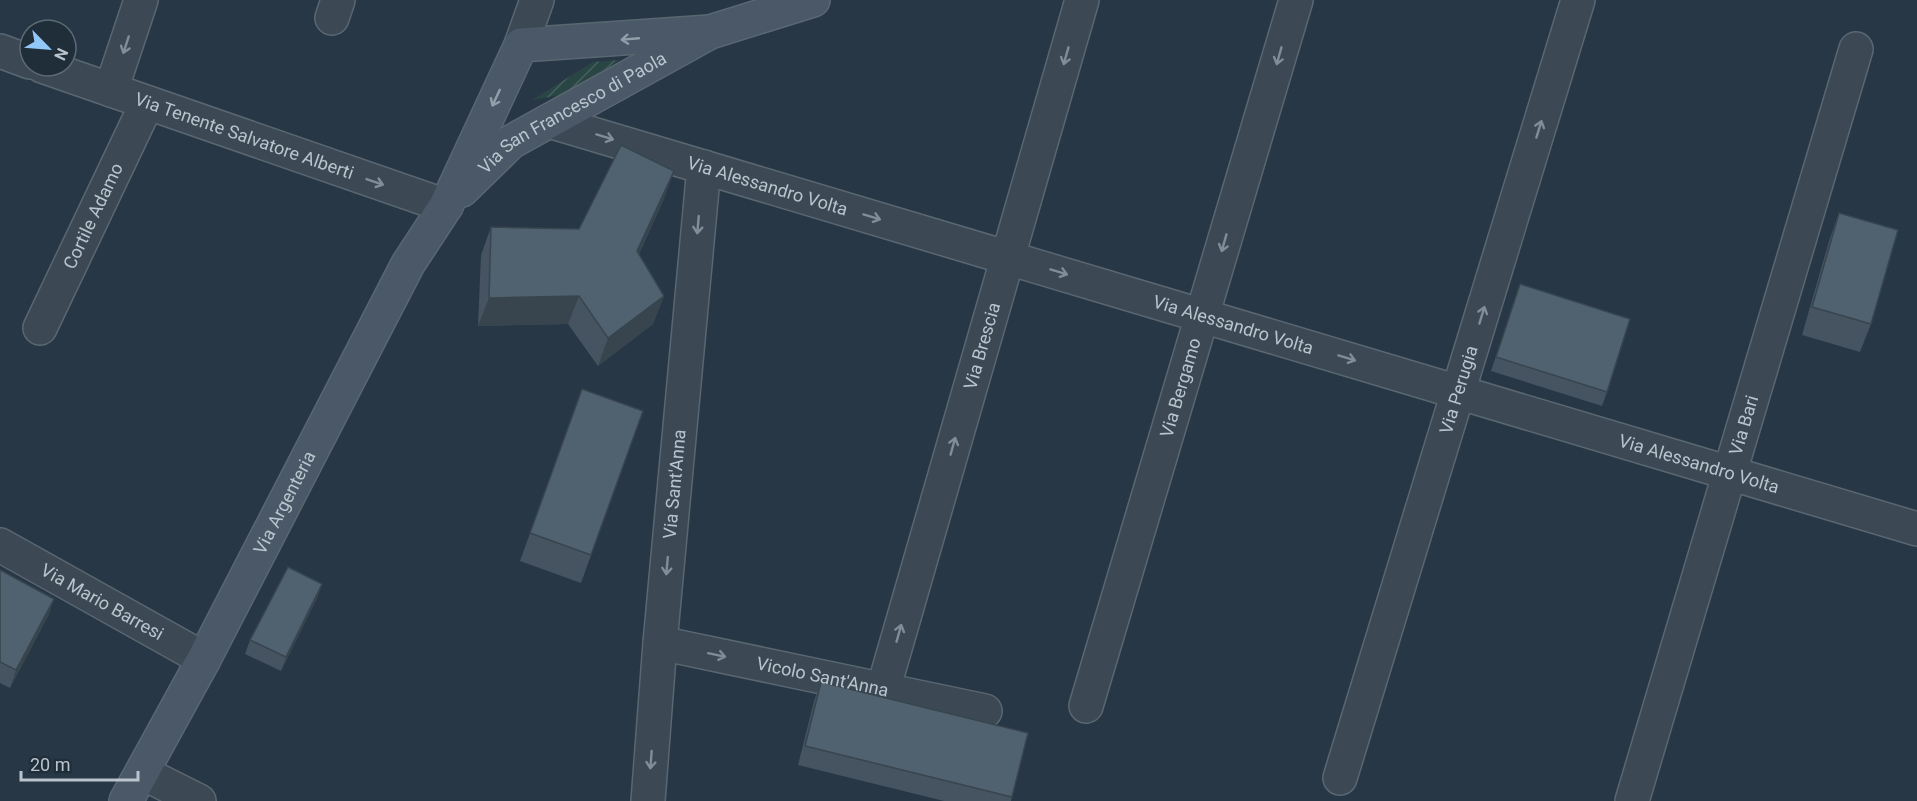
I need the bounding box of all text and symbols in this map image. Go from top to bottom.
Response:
north arrow [18,18,78,78]
one-way arrow [621,34,641,45]
one-way arrow [120,35,131,54]
text: N [50,45,72,63]
one-way arrow [1060,46,1071,65]
one-way arrow [1273,46,1284,65]
street label: Via San Francesco di Paola [474,47,670,178]
street label: Via Tenente Salvatore Alberti [132,88,357,183]
one-way arrow [490,89,502,107]
one-way arrow [1534,120,1545,139]
one-way arrow [595,132,614,143]
street label: Via Alessandro Volta [685,152,850,220]
street label: Cortile Adamo [59,159,127,272]
one-way arrow [365,177,384,188]
one-way arrow [862,212,881,223]
one-way arrow [692,215,703,234]
one-way arrow [1218,233,1229,252]
one-way arrow [1049,267,1068,278]
street label: Via Alessandro Volta [1151,291,1316,358]
street label: Via Brescia [959,300,1004,392]
one-way arrow [1477,306,1488,325]
street label: Via Bergamo [1155,335,1205,440]
street label: Via Perugia [1435,343,1482,436]
one-way arrow [1337,353,1356,364]
street label: Via Bari [1725,393,1762,458]
street label: Via Sant'Anna [659,428,690,540]
street label: Via Alessandro Volta [1616,430,1782,497]
one-way arrow [948,437,960,456]
street label: Via Argenteria [249,447,320,557]
one-way arrow [661,555,672,575]
street label: Via Mario Barresi [37,559,167,644]
one-way arrow [894,624,905,643]
one-way arrow [707,650,726,661]
street label: Vicolo Sant'Anna [755,652,891,701]
scale bar [21,744,138,782]
one-way arrow [646,750,657,769]
text: 20 m [30,754,70,775]

